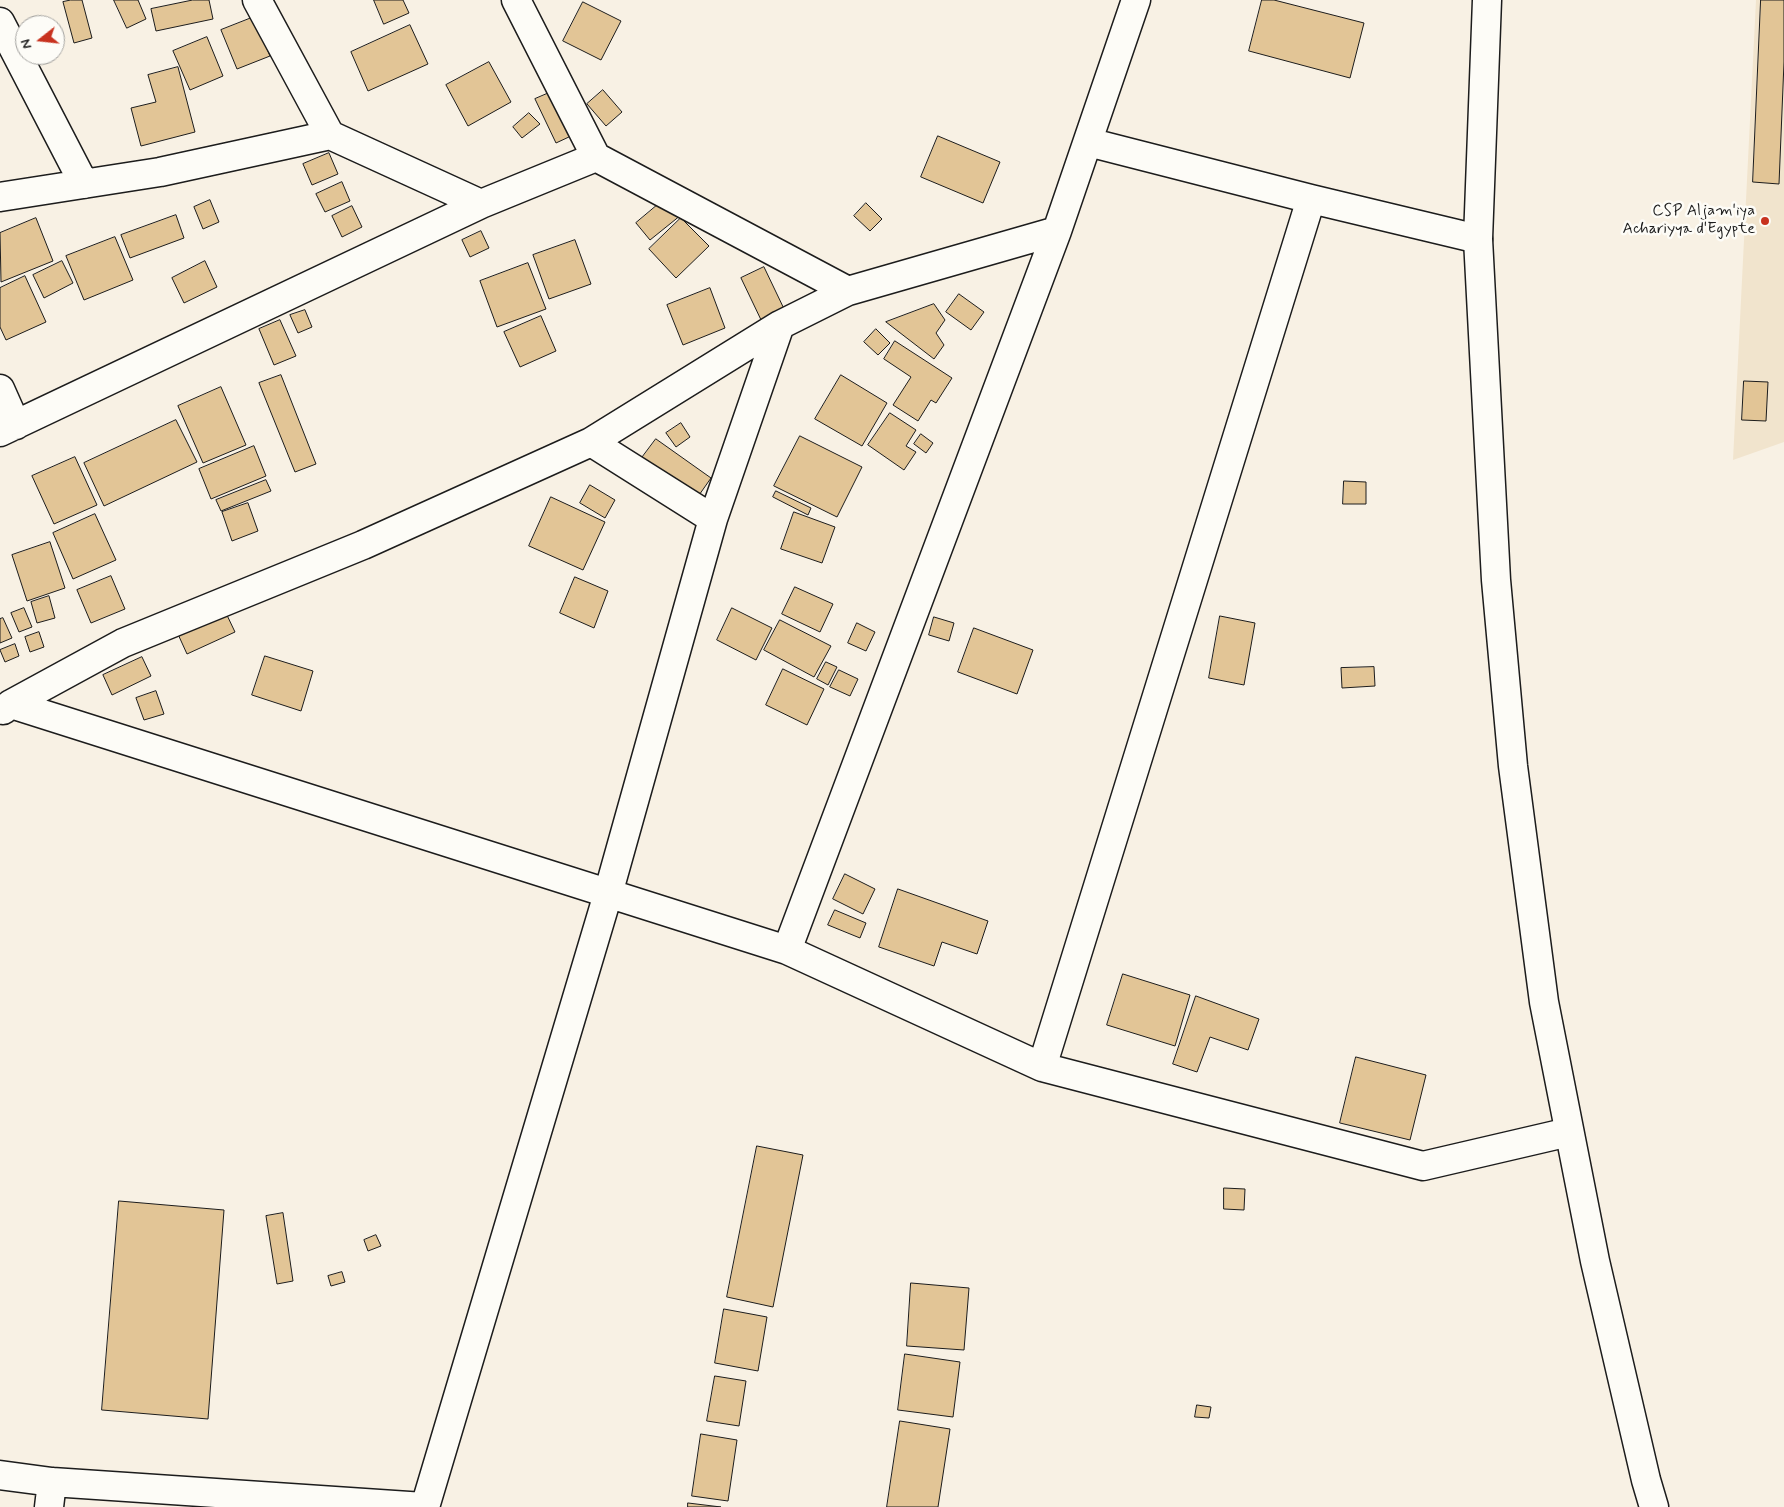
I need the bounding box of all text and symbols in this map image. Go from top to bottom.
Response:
north arrow [15,15,65,65]
text: N [17,37,36,51]
place label: CSP Aljam'iya Achariyya d'Egypte [1622,202,1755,240]
marker: CSP Aljam'iya Achariyya d'Egypte [1759,215,1771,227]

